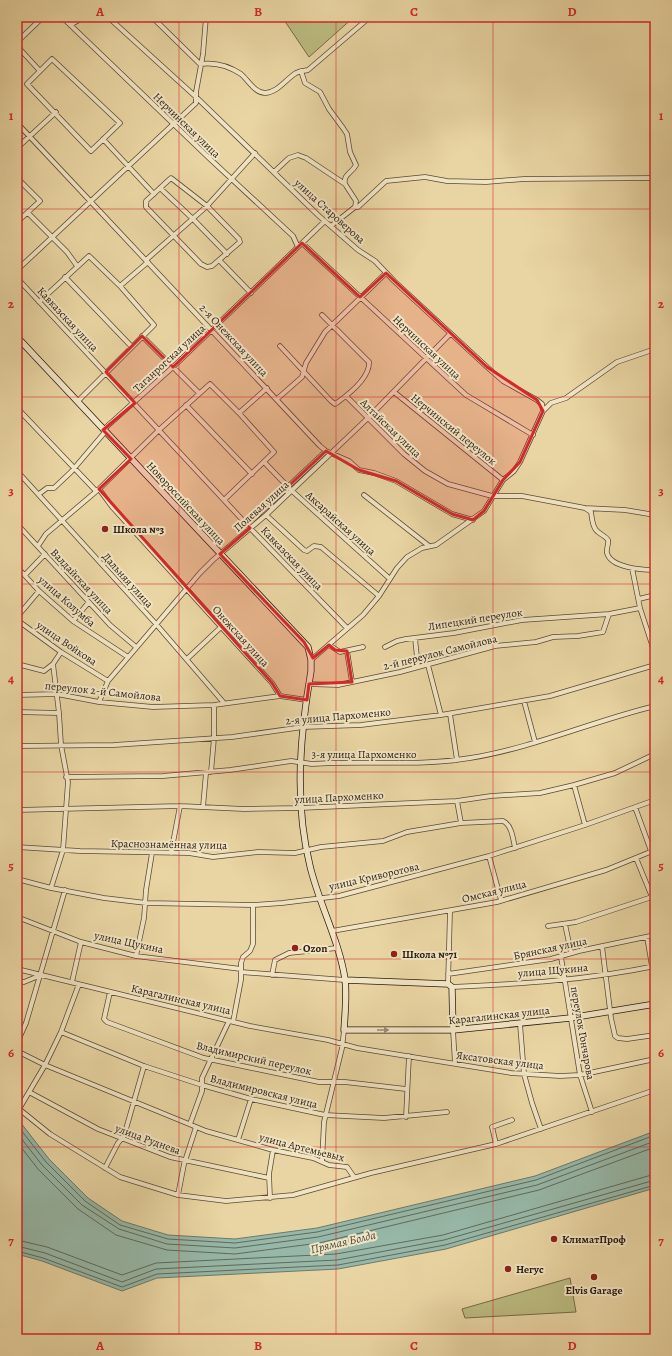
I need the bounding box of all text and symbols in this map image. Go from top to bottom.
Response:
text: A [95,3,105,20]
text: B [254,3,262,20]
text: C [410,3,418,20]
text: D [567,3,577,20]
street label: Нерчинская улица [150,89,224,162]
text: 1 [9,107,14,124]
text: 1 [659,107,664,124]
street label: улица Староверова [290,175,369,248]
street label: Кавказская улица [34,284,102,356]
text: 2 [8,295,15,312]
text: 2 [658,295,665,312]
street label: 2-я Онежская улица [196,301,272,381]
street label: Нерчинская улица [389,312,465,383]
street label: Таганрогская улица [130,320,209,396]
street label: Нерчинский переулок [408,390,500,469]
street label: Алтайская улица [356,395,425,462]
street label: Новороссийская улица [143,458,229,549]
street label: Полевая улица [230,477,293,535]
text: 3 [8,482,14,499]
text: 3 [658,482,664,499]
street label: Аксарайская улица [302,487,380,560]
place label: Школа №3 [113,522,165,537]
street label: Кавказская улица [257,523,327,594]
marker: Школа №3 [100,524,110,534]
street label: Валдайская улица [47,545,117,618]
street label: Дальняя улица [99,549,157,612]
street label: улица Колумба [34,572,99,631]
street label: Онежская улица [209,602,273,671]
street label: Липецкий переулок [427,605,524,634]
street label: улица Войкова [33,617,101,670]
street label: 2-й переулок Самойлова [382,631,499,674]
text: 4 [8,670,14,687]
text: 4 [658,670,664,687]
street label: переулок 2-й Самойлова [44,678,163,705]
street label: 2-я улица Пархоменко [285,704,392,729]
street label: 3-я улица Пархоменко [311,747,417,762]
street label: улица Пархоменко [293,788,384,807]
street label: Краснознамённая улица [111,836,228,853]
text: 5 [8,857,14,874]
text: 5 [658,857,664,874]
street label: улица Криворотова [327,859,422,894]
street label: Омская улица [460,876,529,907]
street label: улица Щукина [92,928,166,957]
street label: Брянская улица [512,933,589,964]
place label: Ozon [303,941,327,956]
marker: Ozon [290,943,300,953]
place label: Школа №71 [402,947,457,962]
marker: Школа №71 [389,949,399,959]
street label: улица Щукина [516,960,590,981]
street label: Карагалинская улица [130,981,233,1018]
street label: переулок Гончарова [567,985,598,1082]
street label: Карагалинская улица [448,1003,551,1028]
one-way arrow [377,1027,390,1033]
street label: Владимирский переулок [195,1038,313,1079]
text: 6 [8,1044,14,1061]
text: 6 [658,1044,664,1061]
street label: Яксатовская улица [455,1048,546,1073]
street label: Владимировская улица [209,1071,320,1112]
street label: улица Руднева [112,1120,183,1159]
street label: улица Артемьевых [257,1129,347,1165]
water label: Прямая Болда [309,1227,378,1257]
text: 7 [8,1232,14,1249]
place label: КлиматПроф [562,1232,626,1247]
text: 7 [658,1232,664,1249]
marker: КлиматПроф [549,1234,559,1244]
place label: Негус [516,1262,544,1277]
marker: Негус [503,1264,513,1274]
marker: Elvis Garage [589,1272,599,1282]
place label: Elvis Garage [565,1283,623,1298]
text: A [95,1337,105,1354]
text: B [254,1337,262,1354]
text: C [410,1337,418,1354]
text: D [567,1337,577,1354]

